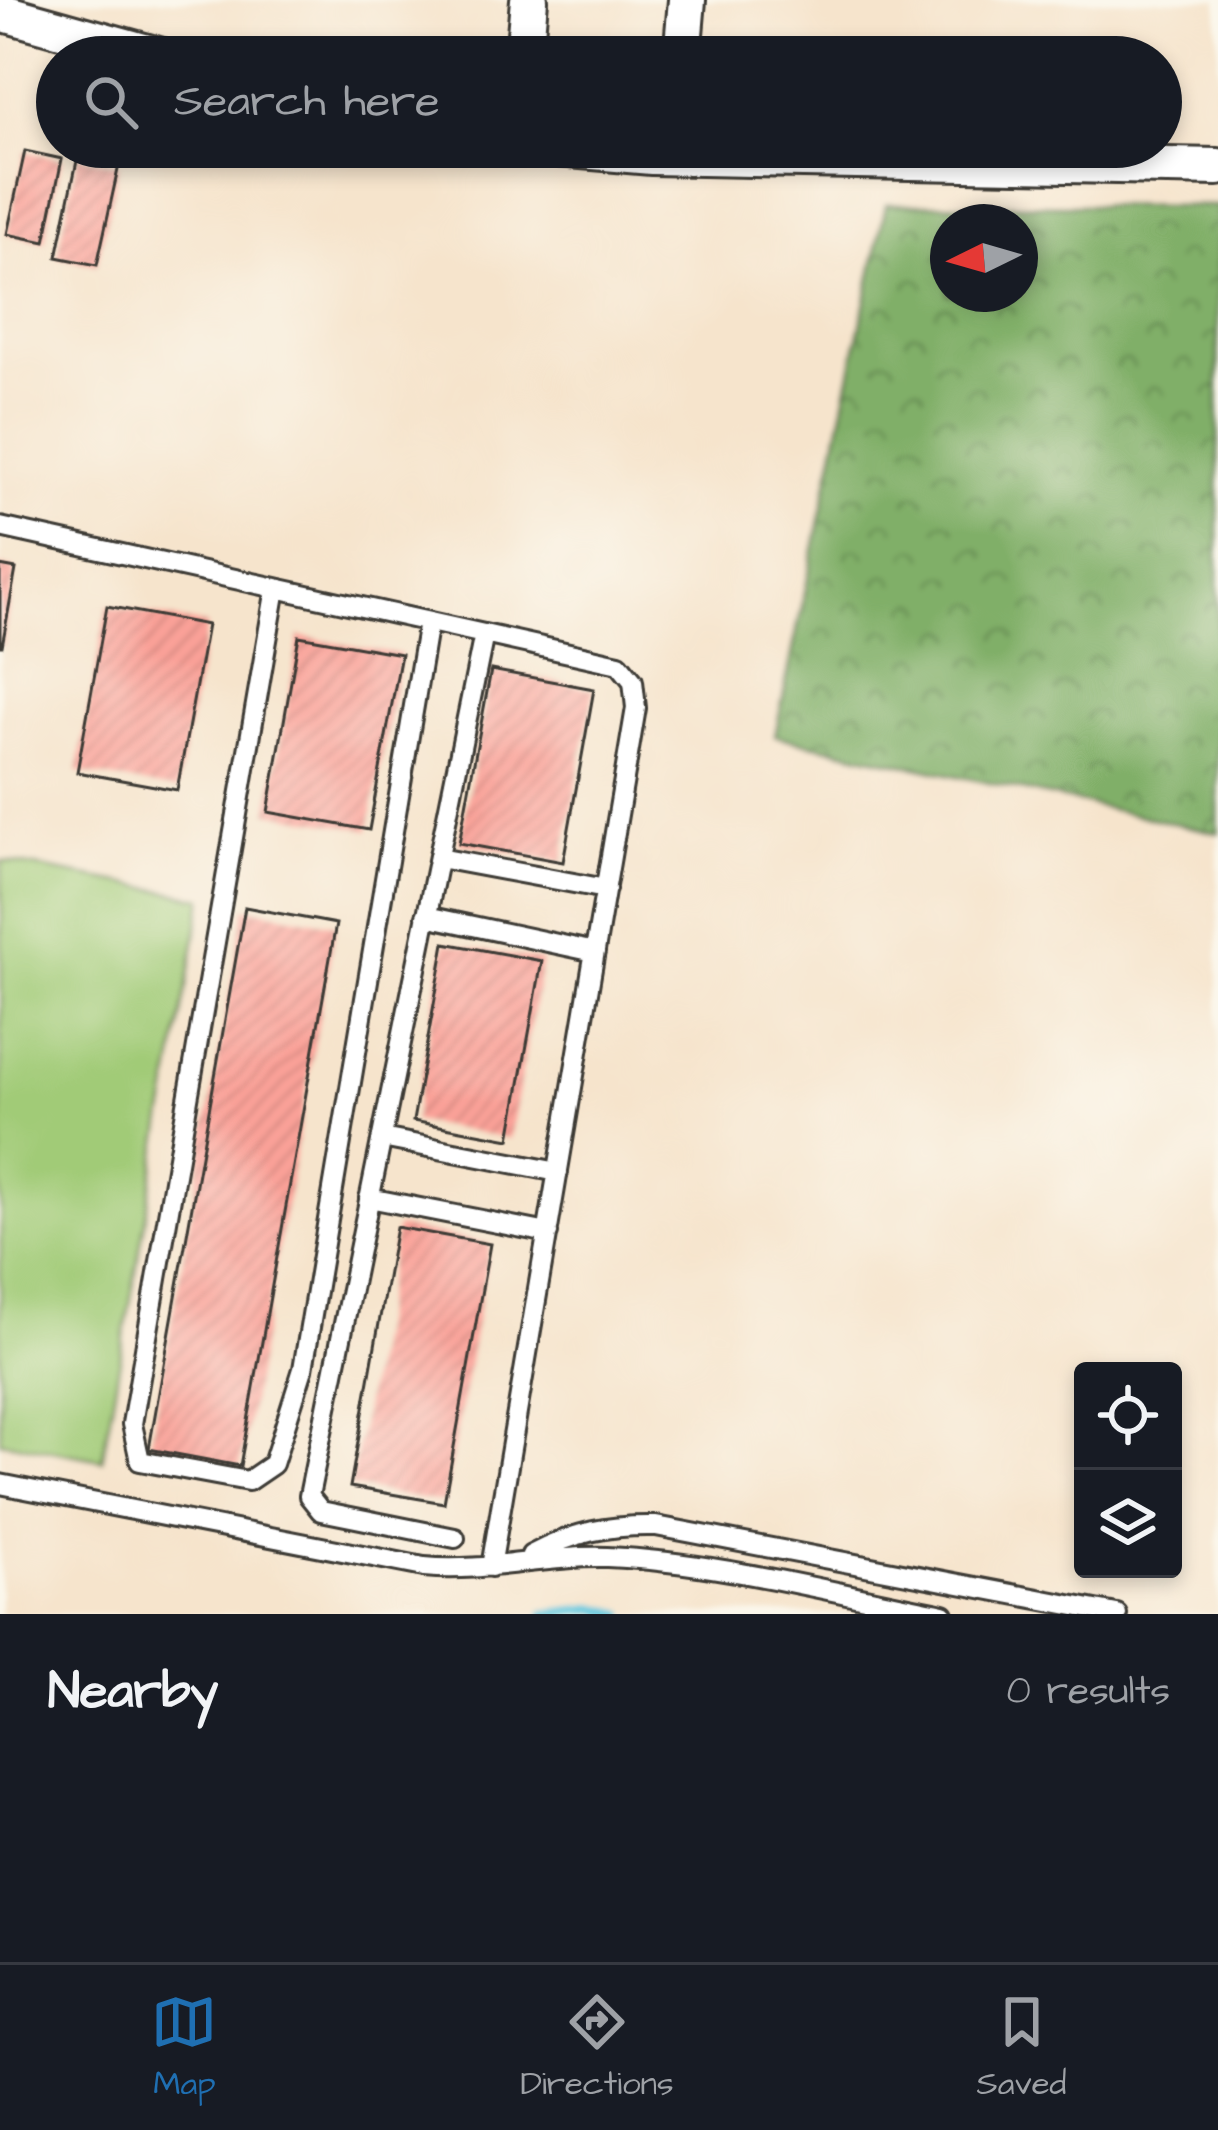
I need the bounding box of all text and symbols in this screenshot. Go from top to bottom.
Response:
search box [36,36,1182,168]
icon: search [78,69,144,135]
text: Search here [174,71,440,133]
north arrow [930,204,1038,312]
map controls [1074,1362,1182,1578]
button: locate [1074,1362,1182,1470]
button: layers [1074,1470,1182,1578]
text: Nearby [48,1657,218,1728]
text: 0 results [1006,1665,1170,1719]
tab: Map [151,1989,217,2107]
tab: Directions [520,1989,674,2107]
tab: Saved [977,1989,1067,2107]

